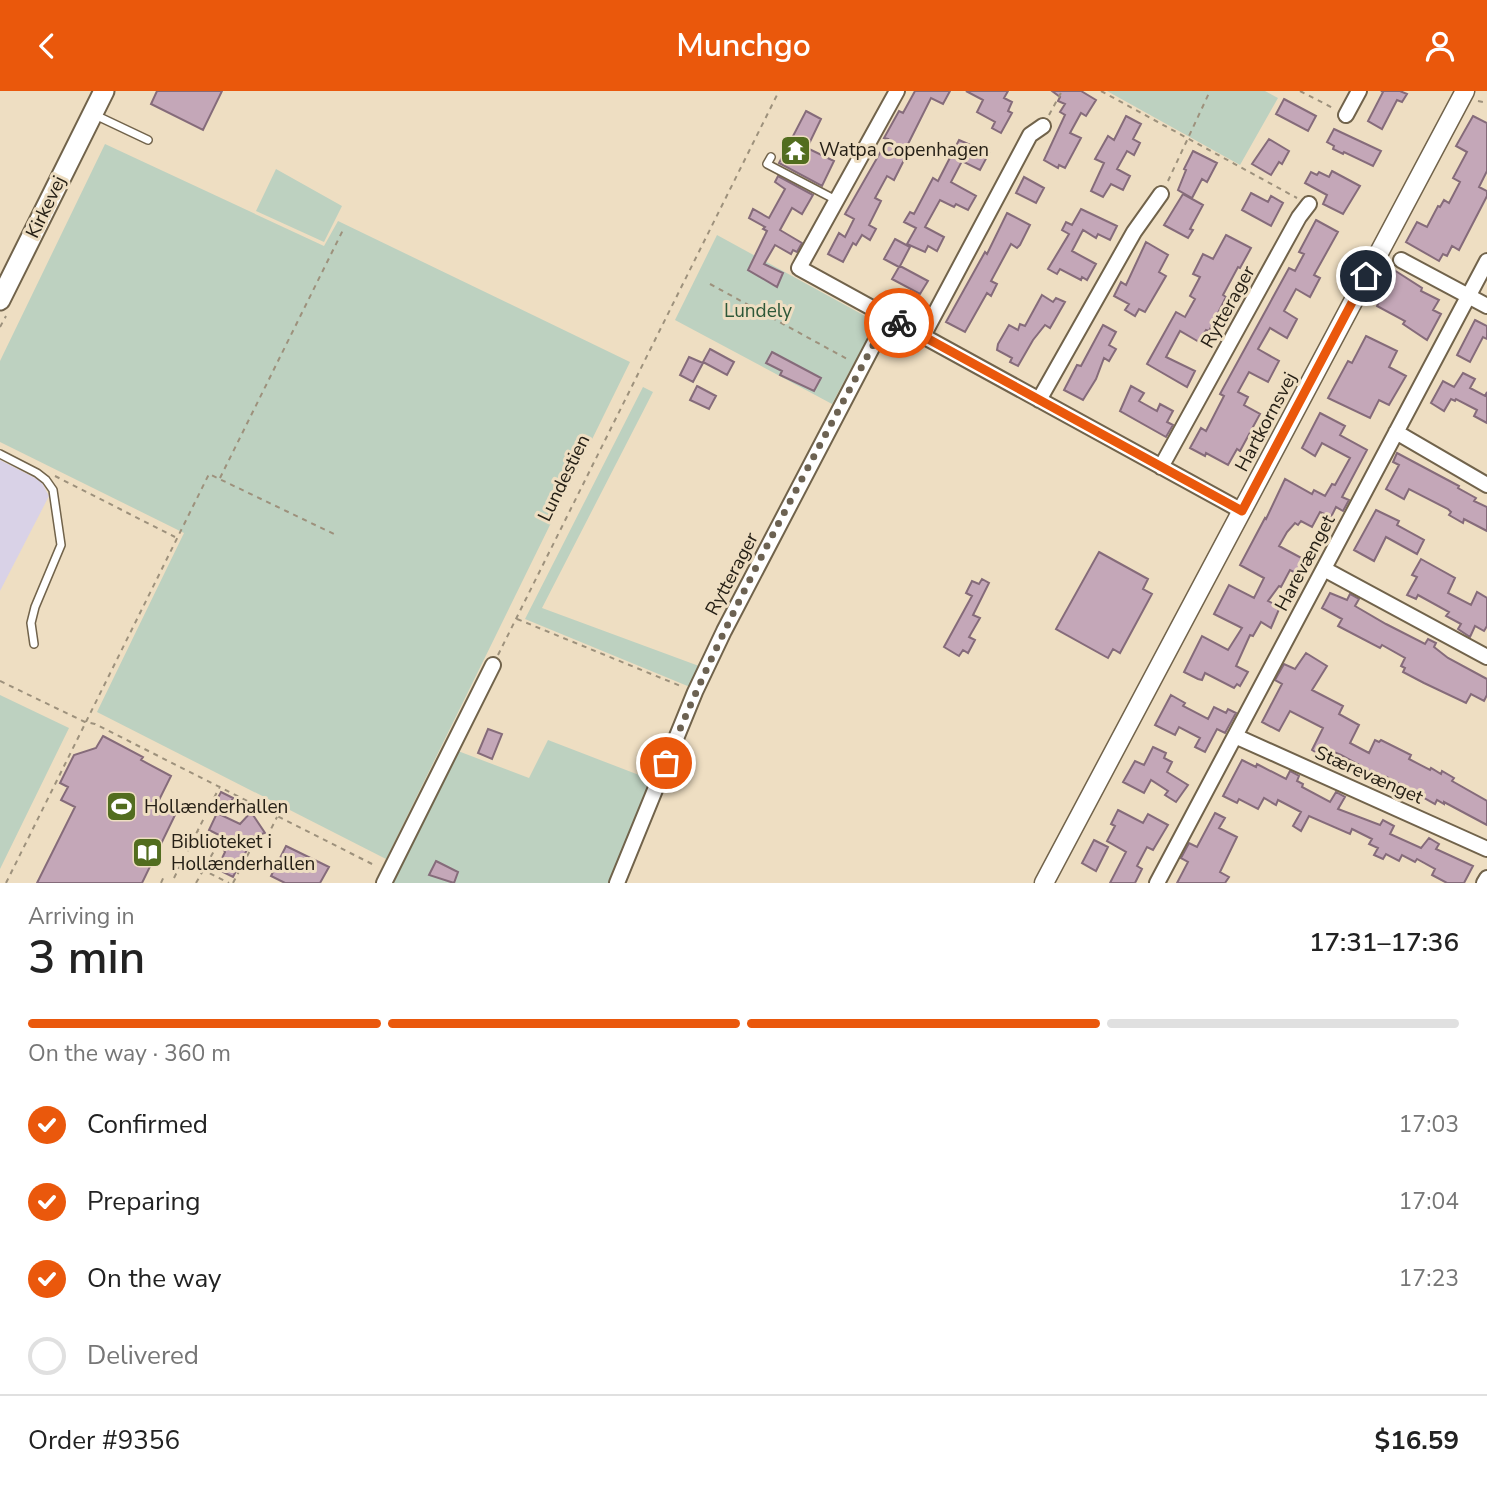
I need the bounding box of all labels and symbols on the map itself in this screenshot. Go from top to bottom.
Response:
temple icon: Watpa Copenhagen [779,133,813,167]
place label: Watpa Copenhagen [819,137,989,163]
street label: Kirkevej [20,171,72,243]
pin [1336,246,1396,306]
street label: Rytterager [1195,261,1261,353]
courier [864,288,934,358]
park label: Lundely [724,298,792,324]
street label: Hartkornsvej [1229,368,1303,476]
street label: Lundestien [532,430,596,526]
street label: Harevænget [1269,510,1341,616]
street label: Rytterager [699,528,765,620]
pin [636,733,696,793]
street label: Stærevænget [1311,740,1428,811]
sports icon: Hollænderhallen [104,790,138,824]
place label: Hollænderhallen [144,794,288,820]
place label: Biblioteket i Hollænderhallen [171,829,315,877]
library icon: Biblioteket i Hollænderhallen [131,836,165,870]

